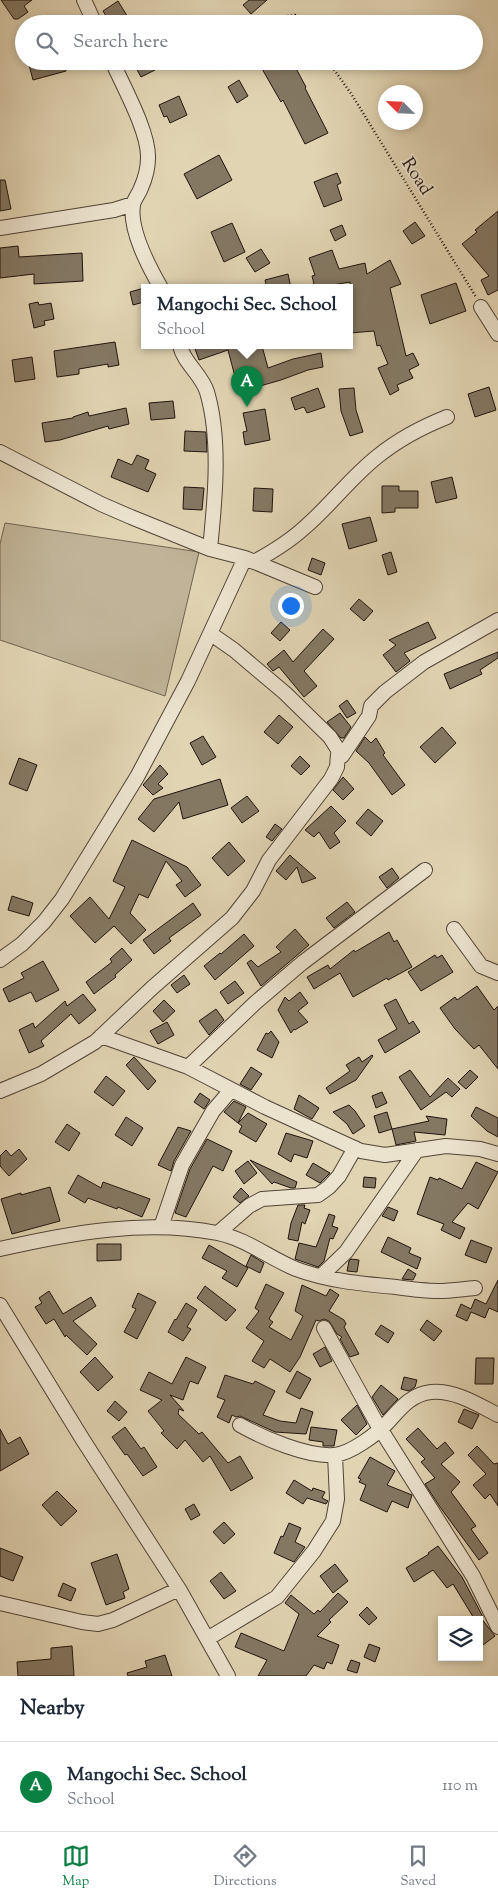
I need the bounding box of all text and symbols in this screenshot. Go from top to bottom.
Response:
search box [15,15,483,70]
icon: search [33,29,61,57]
text: Search here [73,29,168,56]
north arrow [378,85,423,130]
street label: Road [394,153,438,201]
popup [141,284,353,349]
text: Mangochi Sec. School [157,292,337,319]
text: School [157,319,205,342]
pin: A [231,366,263,407]
your location [278,593,304,619]
map controls [438,1616,483,1661]
button: layers [438,1616,483,1661]
text: Nearby [20,1694,85,1724]
text: Mangochi Sec. School [67,1762,247,1789]
text: A [30,1775,43,1798]
text: 110 m [442,1775,478,1798]
text: School [67,1789,115,1812]
tab: Map [62,1842,90,1892]
tab: Directions [213,1842,277,1892]
tab: Saved [400,1842,436,1892]

